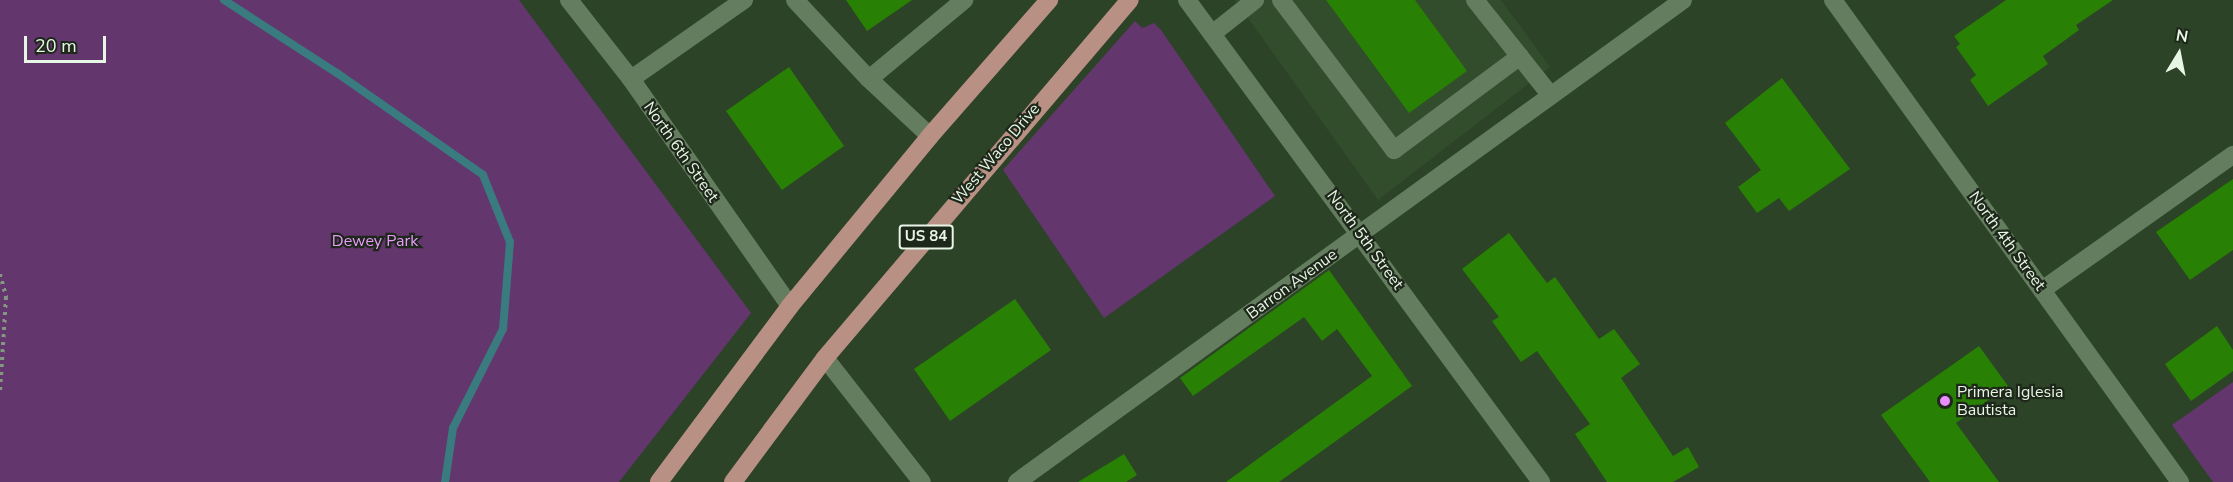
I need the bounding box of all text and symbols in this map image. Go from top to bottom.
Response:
scale bar [27,24,110,62]
north arrow [2149,24,2209,84]
text: N [2174,24,2190,48]
text: 20 m [35,34,77,58]
street label: North 6th Street [639,98,723,206]
street label: West Waco Drive [948,100,1044,208]
street label: North 5th Street [1323,187,1407,293]
street label: North 4th Street [1965,188,2049,294]
road number: US 84 [898,225,954,249]
park label: Dewey Park [332,231,418,251]
street label: Barron Avenue [1243,245,1341,323]
place label: Primera Iglesia Bautista [1957,382,2063,420]
marker: Primera Iglesia Bautista [1938,394,1952,408]

